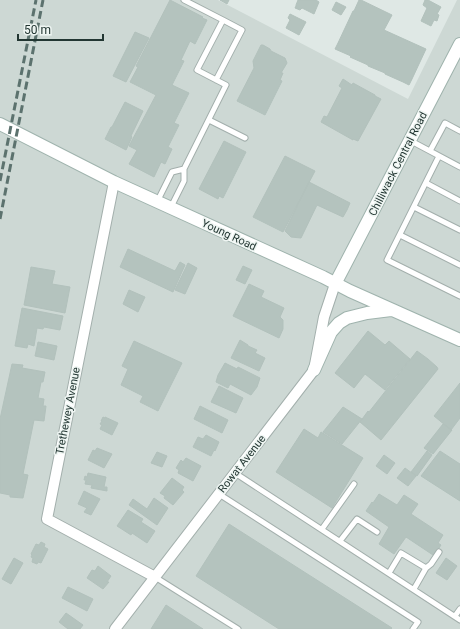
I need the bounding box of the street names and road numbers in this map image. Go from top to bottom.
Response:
street label: Chilliwack Central Road [366,110,430,218]
street label: Young Road [200,217,258,253]
street label: Trethewey Avenue [53,366,83,456]
street label: Rowat Avenue [215,432,269,495]

